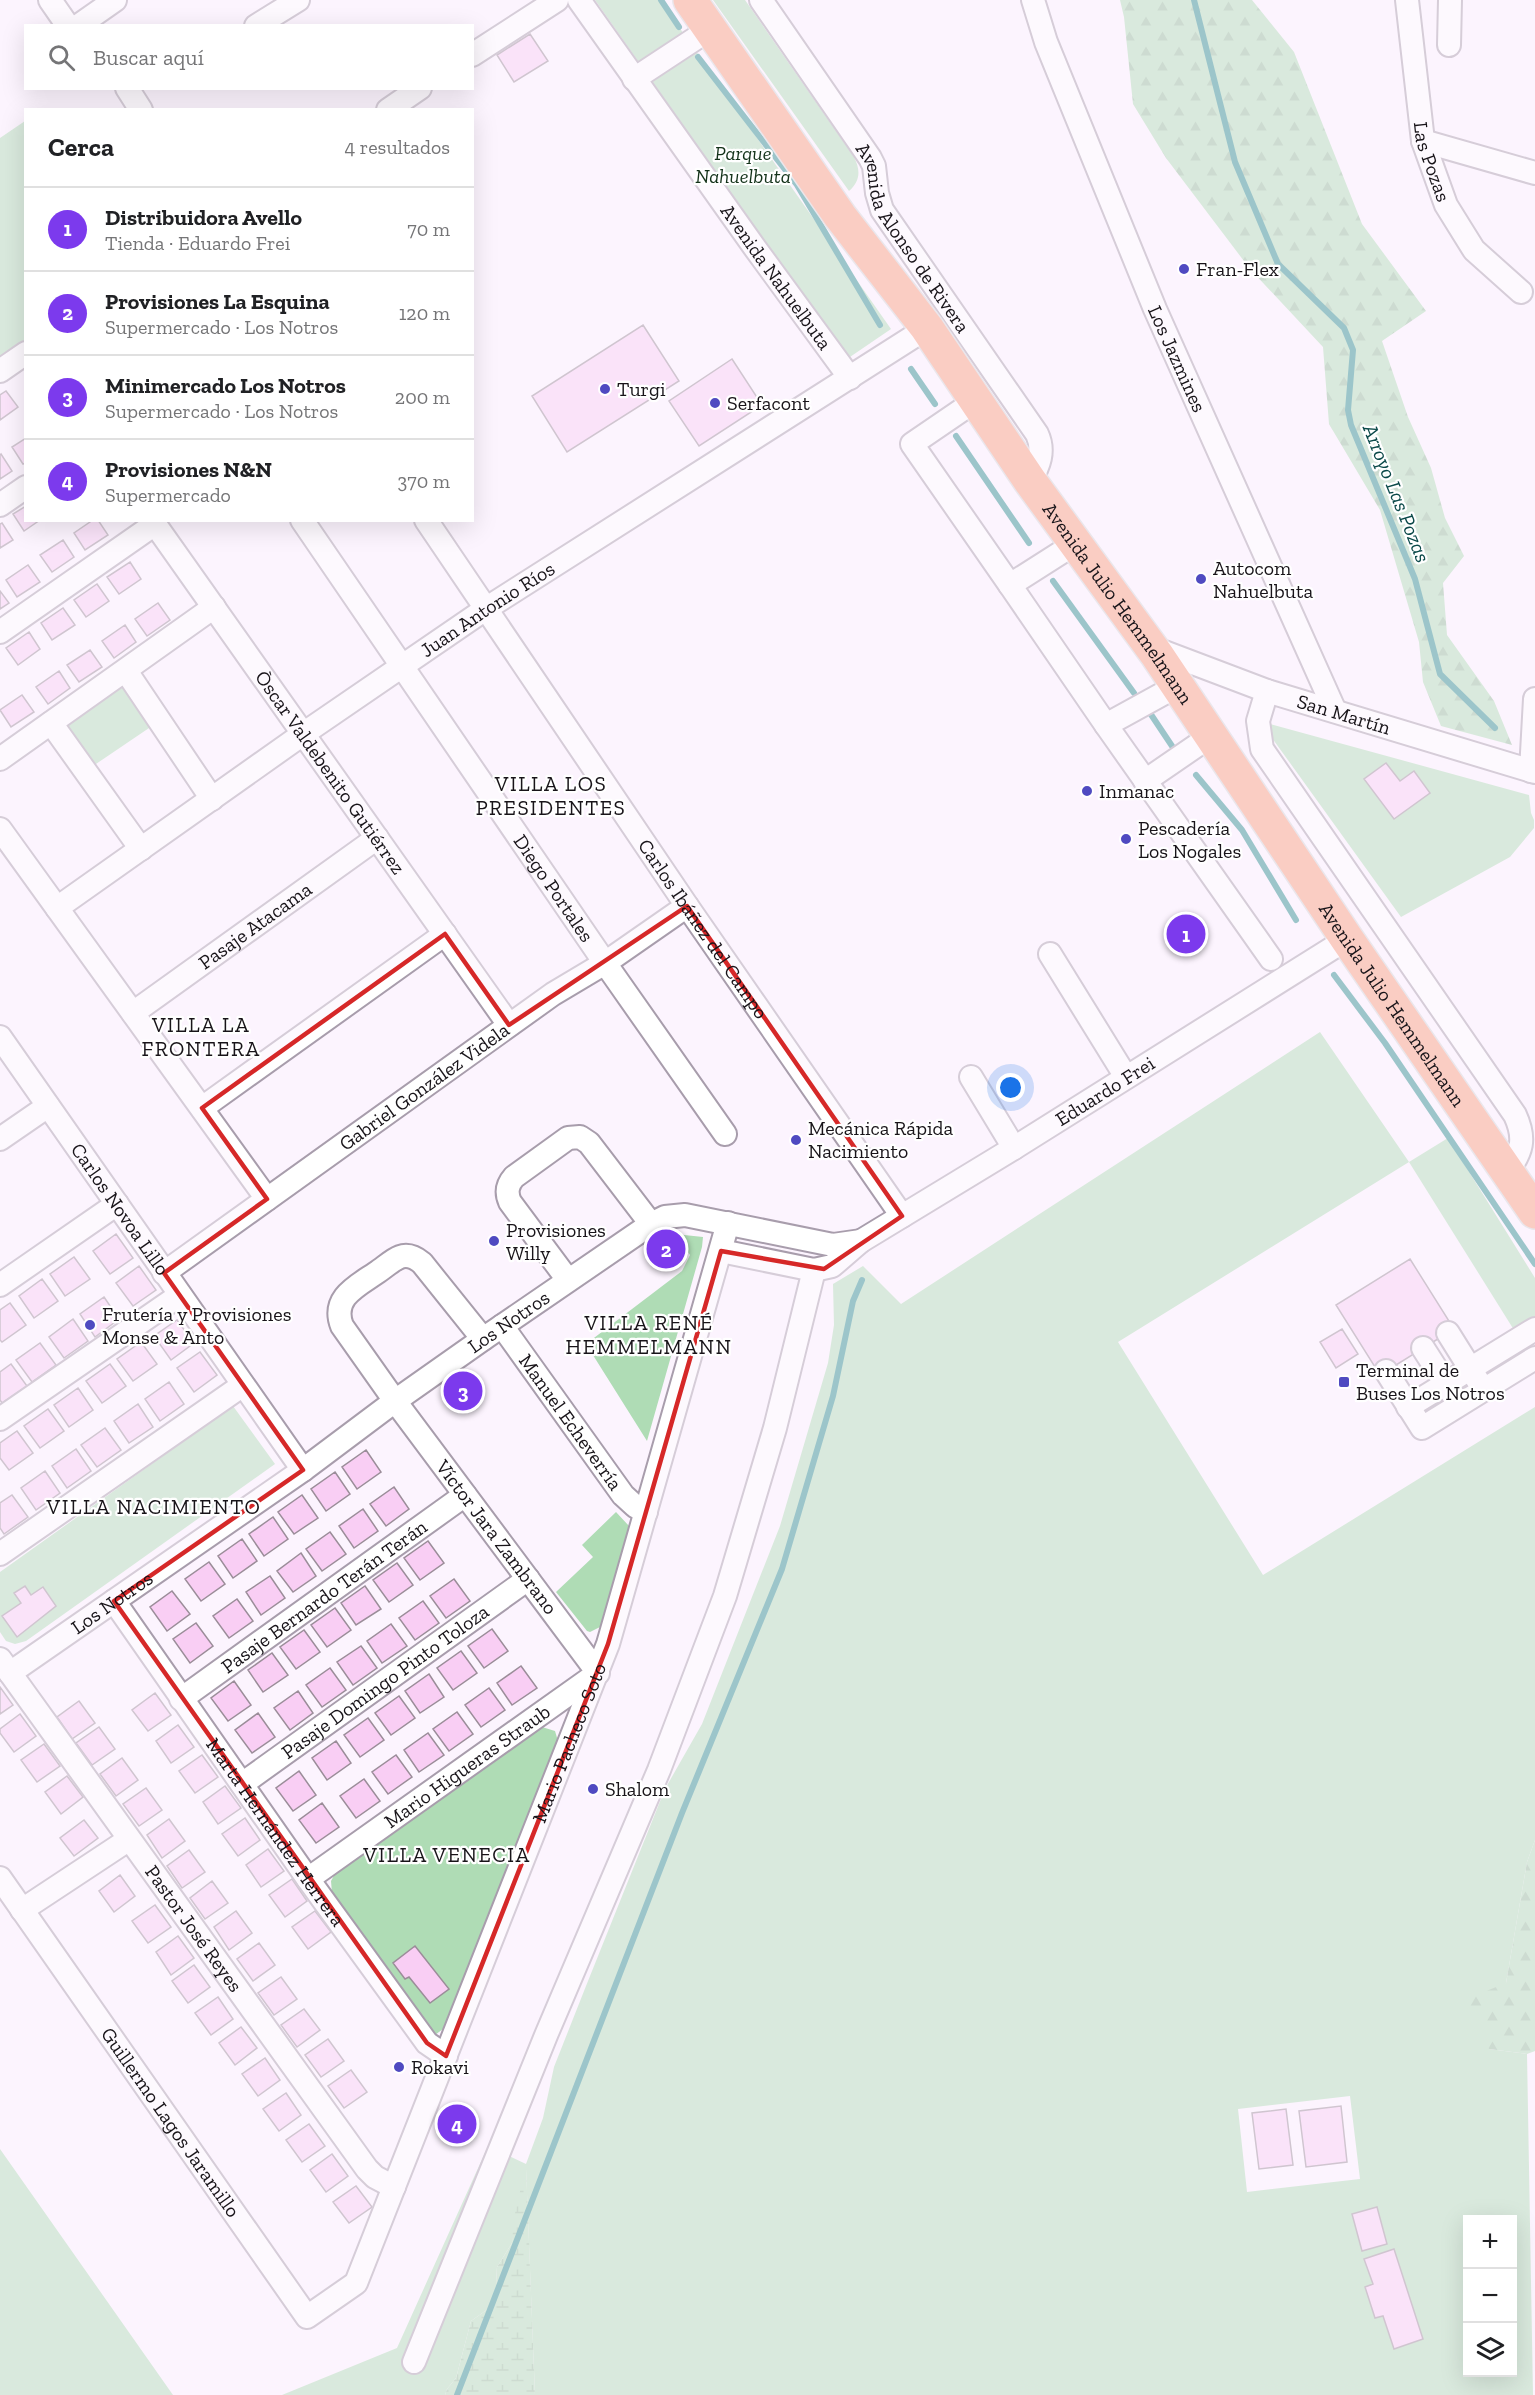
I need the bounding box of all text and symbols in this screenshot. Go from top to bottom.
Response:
search box [24,24,474,90]
icon: search [45,41,78,74]
text: Buscar aquí [93,44,204,71]
street label: Las Pozas [1409,120,1456,205]
text: Cerca [48,131,114,163]
text: 4 resultados [345,135,450,159]
street label: Avenida Alonso de Rivera [851,138,975,338]
park label: Parque Nahuelbuta [695,141,791,188]
street label: Avenida Nahuelbuta [716,199,837,354]
text: Distribuidora Avello [105,204,302,231]
text: 1 [63,217,72,241]
text: 70 m [407,217,450,241]
text: Tienda · Eduardo Frei [105,231,290,255]
place label: Fran-Flex [1196,257,1279,281]
marker: Fran-Flex [1177,262,1191,276]
text: Provisiones La Esquina [105,288,330,315]
text: 2 [62,301,73,325]
text: 120 m [399,301,450,325]
street label: Los Jazmines [1143,302,1212,416]
text: Supermercado · Los Notros [105,315,338,339]
text: Minimercado Los Notros [105,372,346,399]
place label: Turgi [617,377,666,401]
marker: Turgi [598,382,612,396]
text: 3 [62,385,73,409]
text: 200 m [395,385,450,409]
place label: Serfacont [727,391,810,415]
marker: Serfacont [708,396,722,410]
text: Supermercado · Los Notros [105,399,338,423]
water label: Arroyo Las Pozas [1357,419,1436,566]
text: Provisiones N&N [105,456,272,483]
text: 4 [62,469,73,493]
text: 370 m [397,469,450,493]
text: Supermercado [105,483,231,507]
street label: Avenida Julio Hemmelmann [1038,498,1199,709]
street label: Juan Antonio Ríos [416,556,559,662]
place label: Autocom Nahuelbuta [1213,556,1313,603]
marker: Autocom Nahuelbuta [1194,572,1208,586]
street label: Òscar Valdebenito Gutiérrez [250,666,411,879]
street label: San Martín [1294,689,1394,740]
district label: VILLA LOS PRESIDENTES [476,771,626,820]
place label: Inmanac [1099,779,1174,803]
marker: Inmanac [1080,784,1094,798]
place label: Pescadería Los Nogales [1138,816,1241,863]
street label: Diego Portales [509,830,599,947]
marker: Pescadería Los Nogales [1119,832,1133,846]
street label: Carlos Ibáñez del Campo [633,834,773,1023]
street label: Pasaje Atacama [194,877,316,974]
street label: Avenida Julio Hemmelmann [1314,898,1471,1112]
pin: 1 [1166,912,1206,956]
district label: VILLA LA FRONTERA [142,1012,261,1061]
street label: Gabriel González Videla [334,1017,514,1156]
street label: Eduardo Frei [1051,1051,1159,1131]
your location [996,1073,1025,1102]
place label: Mecánica Rápida Nacimiento [808,1116,954,1163]
marker: Mecánica Rápida Nacimiento [789,1133,803,1147]
street label: Carlos Novoa Lillo [66,1138,175,1280]
place label: Provisiones Willy [506,1218,606,1265]
pin: 2 [646,1226,686,1272]
marker: Provisiones Willy [487,1234,501,1248]
street label: Los Notros [463,1285,554,1358]
place label: Frutería y Provisiones Monse & Anto [102,1302,291,1349]
district label: VILLA RENÉ HEMMELMANN [565,1310,733,1359]
marker: Frutería y Provisiones Monse & Anto [83,1318,97,1332]
street label: Manuel Echeverría [514,1349,628,1495]
place label: Terminal de Buses Los Notros [1356,1358,1505,1405]
pin: 3 [444,1368,482,1414]
marker: Terminal de Buses Los Notros [1337,1375,1351,1389]
street label: Víctor Jara Zambrano [431,1454,563,1619]
district label: VILLA NACIMIENTO [46,1494,261,1519]
street label: Pasaje Bernardo Terán Terán [216,1514,432,1678]
street label: Los Notros [66,1566,157,1639]
street label: Pasaje Domingo Pinto Toloza [277,1599,494,1764]
street label: Mario Pacheco Soto [527,1660,611,1826]
street label: Mario Higueras Straub [379,1699,555,1833]
street label: Marta Hernández Herrera [201,1733,350,1931]
place label: Shalom [605,1777,670,1801]
marker: Shalom [586,1782,600,1796]
district label: VILLA VENECIA [362,1842,531,1867]
street label: Pastor José Reyes [140,1860,248,1997]
street label: Guillermo Lagos Jaramillo [96,2023,245,2222]
place label: Rokavi [411,2055,469,2079]
marker: Rokavi [392,2060,406,2074]
pin: 4 [438,2102,476,2146]
map controls [1463,2215,1517,2377]
button: + [1463,2215,1517,2269]
button: − [1463,2269,1517,2323]
button: layers [1463,2323,1517,2377]

